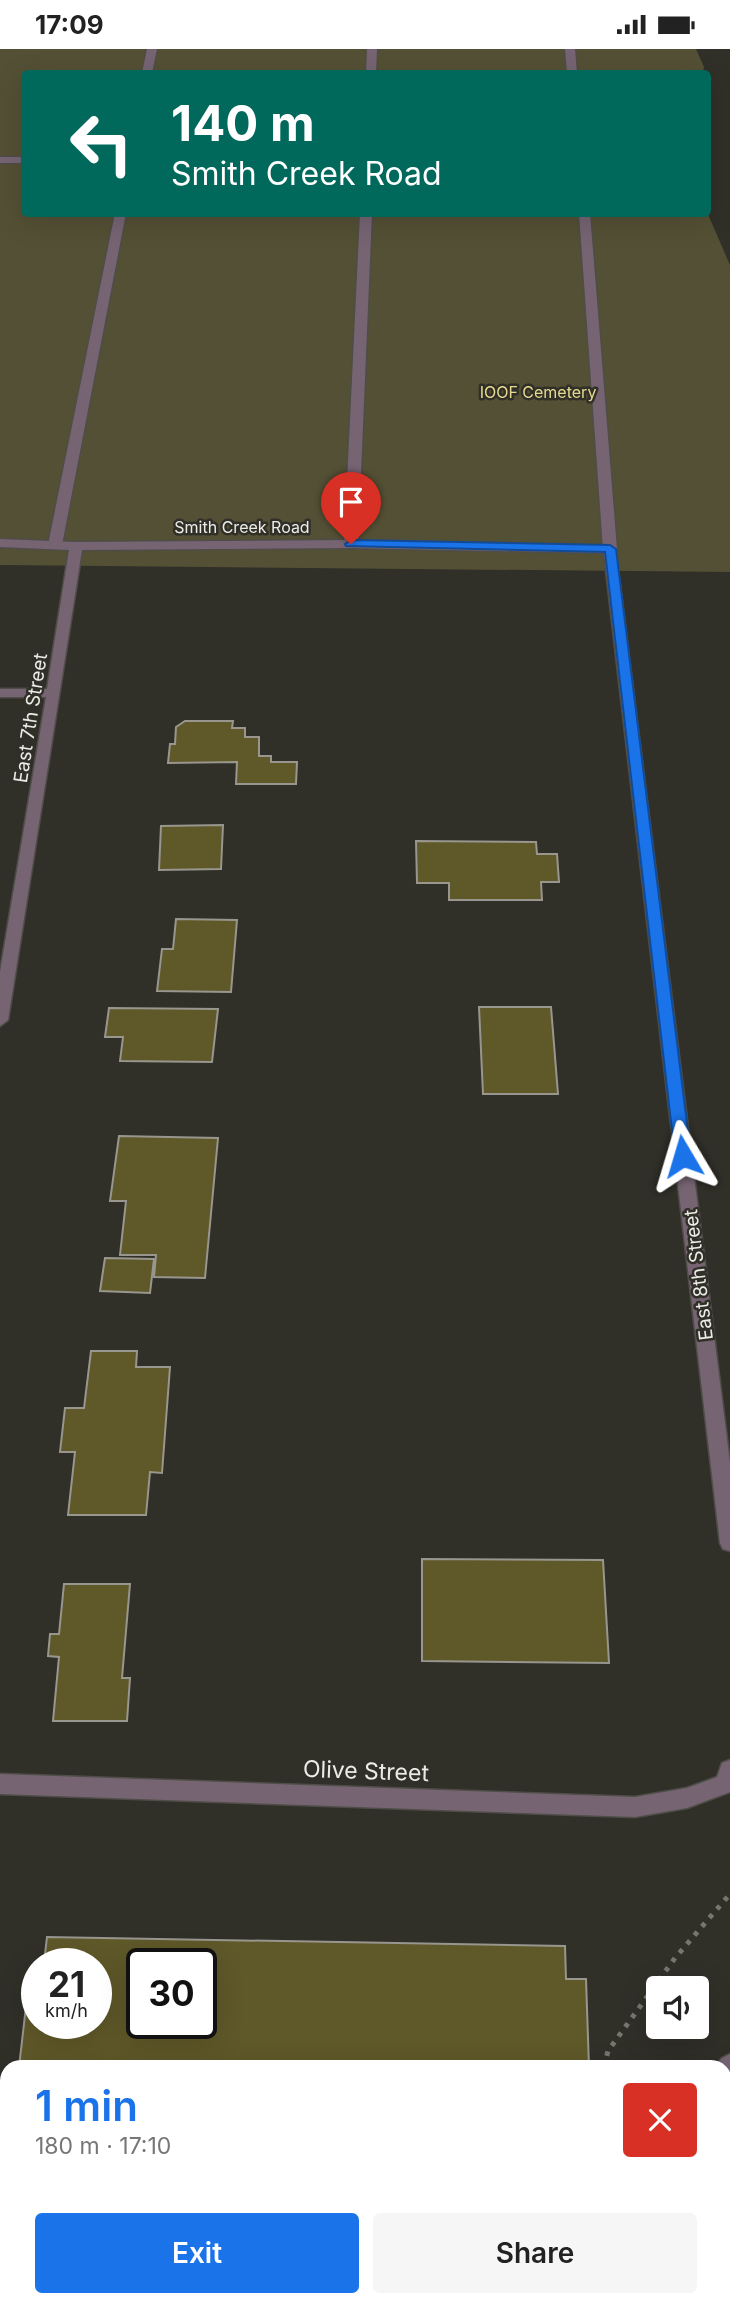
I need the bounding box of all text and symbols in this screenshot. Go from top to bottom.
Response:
text: 17:09 [35,9,104,40]
text: 140 m [171,94,315,153]
icon: left [56,98,147,189]
text: Smith Creek Road [171,154,442,193]
park label: IOOF Cemetery [480,382,596,402]
pin [321,472,381,544]
icon: arrive [332,483,370,521]
street label: Smith Creek Road [174,517,310,537]
street label: East 7th Street [9,652,52,784]
position arrow [646,1119,720,1193]
street label: East 8th Street [679,1208,718,1342]
street label: Olive Street [303,1755,430,1787]
speed limit sign: 30 [126,1948,217,2039]
text: 21 [48,1963,85,2005]
map controls [646,1976,709,2039]
button: sound [646,1976,709,2039]
text: km/h [45,2000,88,2021]
text: 1 min [35,2080,138,2131]
button: close [623,2083,697,2157]
text: 180 m · 17:10 [35,2132,171,2160]
button: Exit [35,2213,359,2293]
button: Share [373,2213,697,2293]

